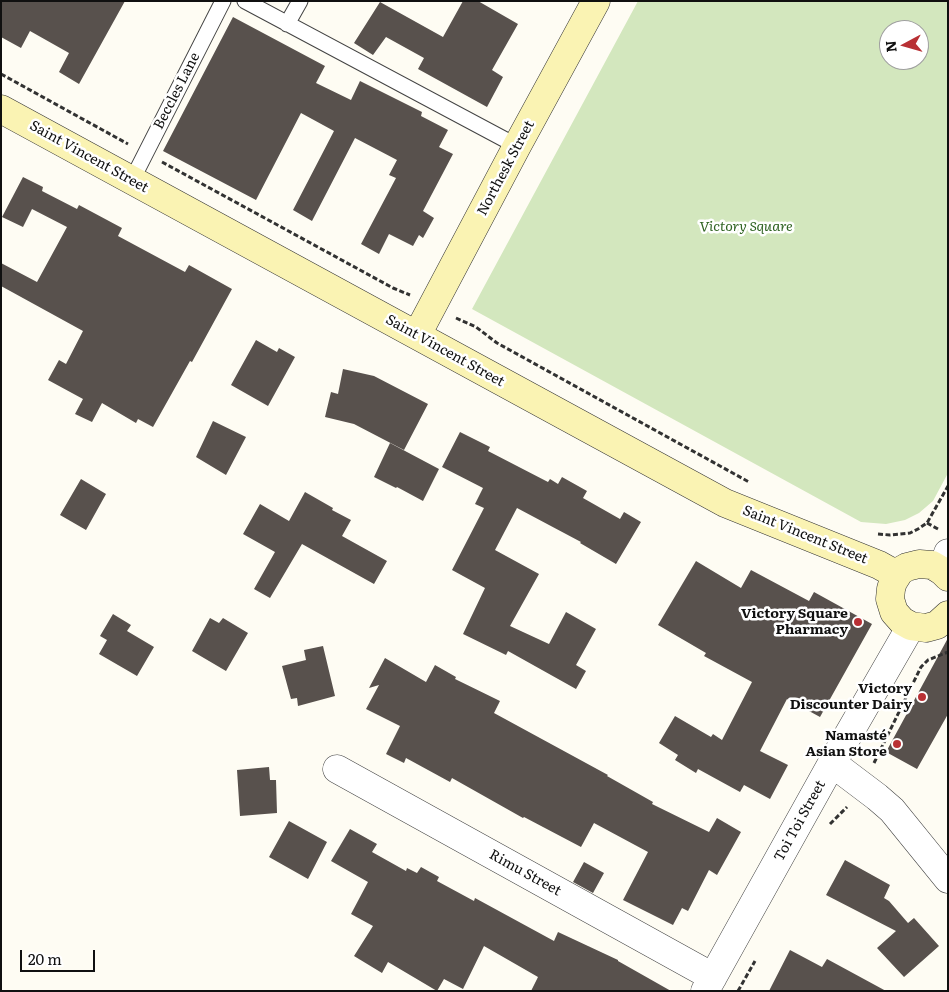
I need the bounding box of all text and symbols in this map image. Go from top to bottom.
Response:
north arrow [879,20,929,70]
text: N [880,40,901,53]
street label: Beccles Lane [150,50,204,132]
street label: Saint Vincent Street [27,117,151,197]
street label: Northesk Street [474,118,538,218]
park label: Victory Square [699,219,793,235]
street label: Saint Vincent Street [383,311,507,391]
street label: Saint Vincent Street [740,502,870,568]
place label: Victory Square Pharmacy [741,606,848,638]
marker: Victory Square Pharmacy [852,616,864,628]
place label: Victory Discounter Dairy [790,681,912,714]
marker: Victory Discounter Dairy [916,691,928,703]
place label: Namasté Asian Store [805,728,887,760]
marker: Namasté Asian Store [891,738,903,750]
street label: Toi Toi Street [771,778,829,864]
street label: Rimu Street [486,846,564,900]
scale bar [22,940,98,972]
text: 20 m [28,947,62,970]

